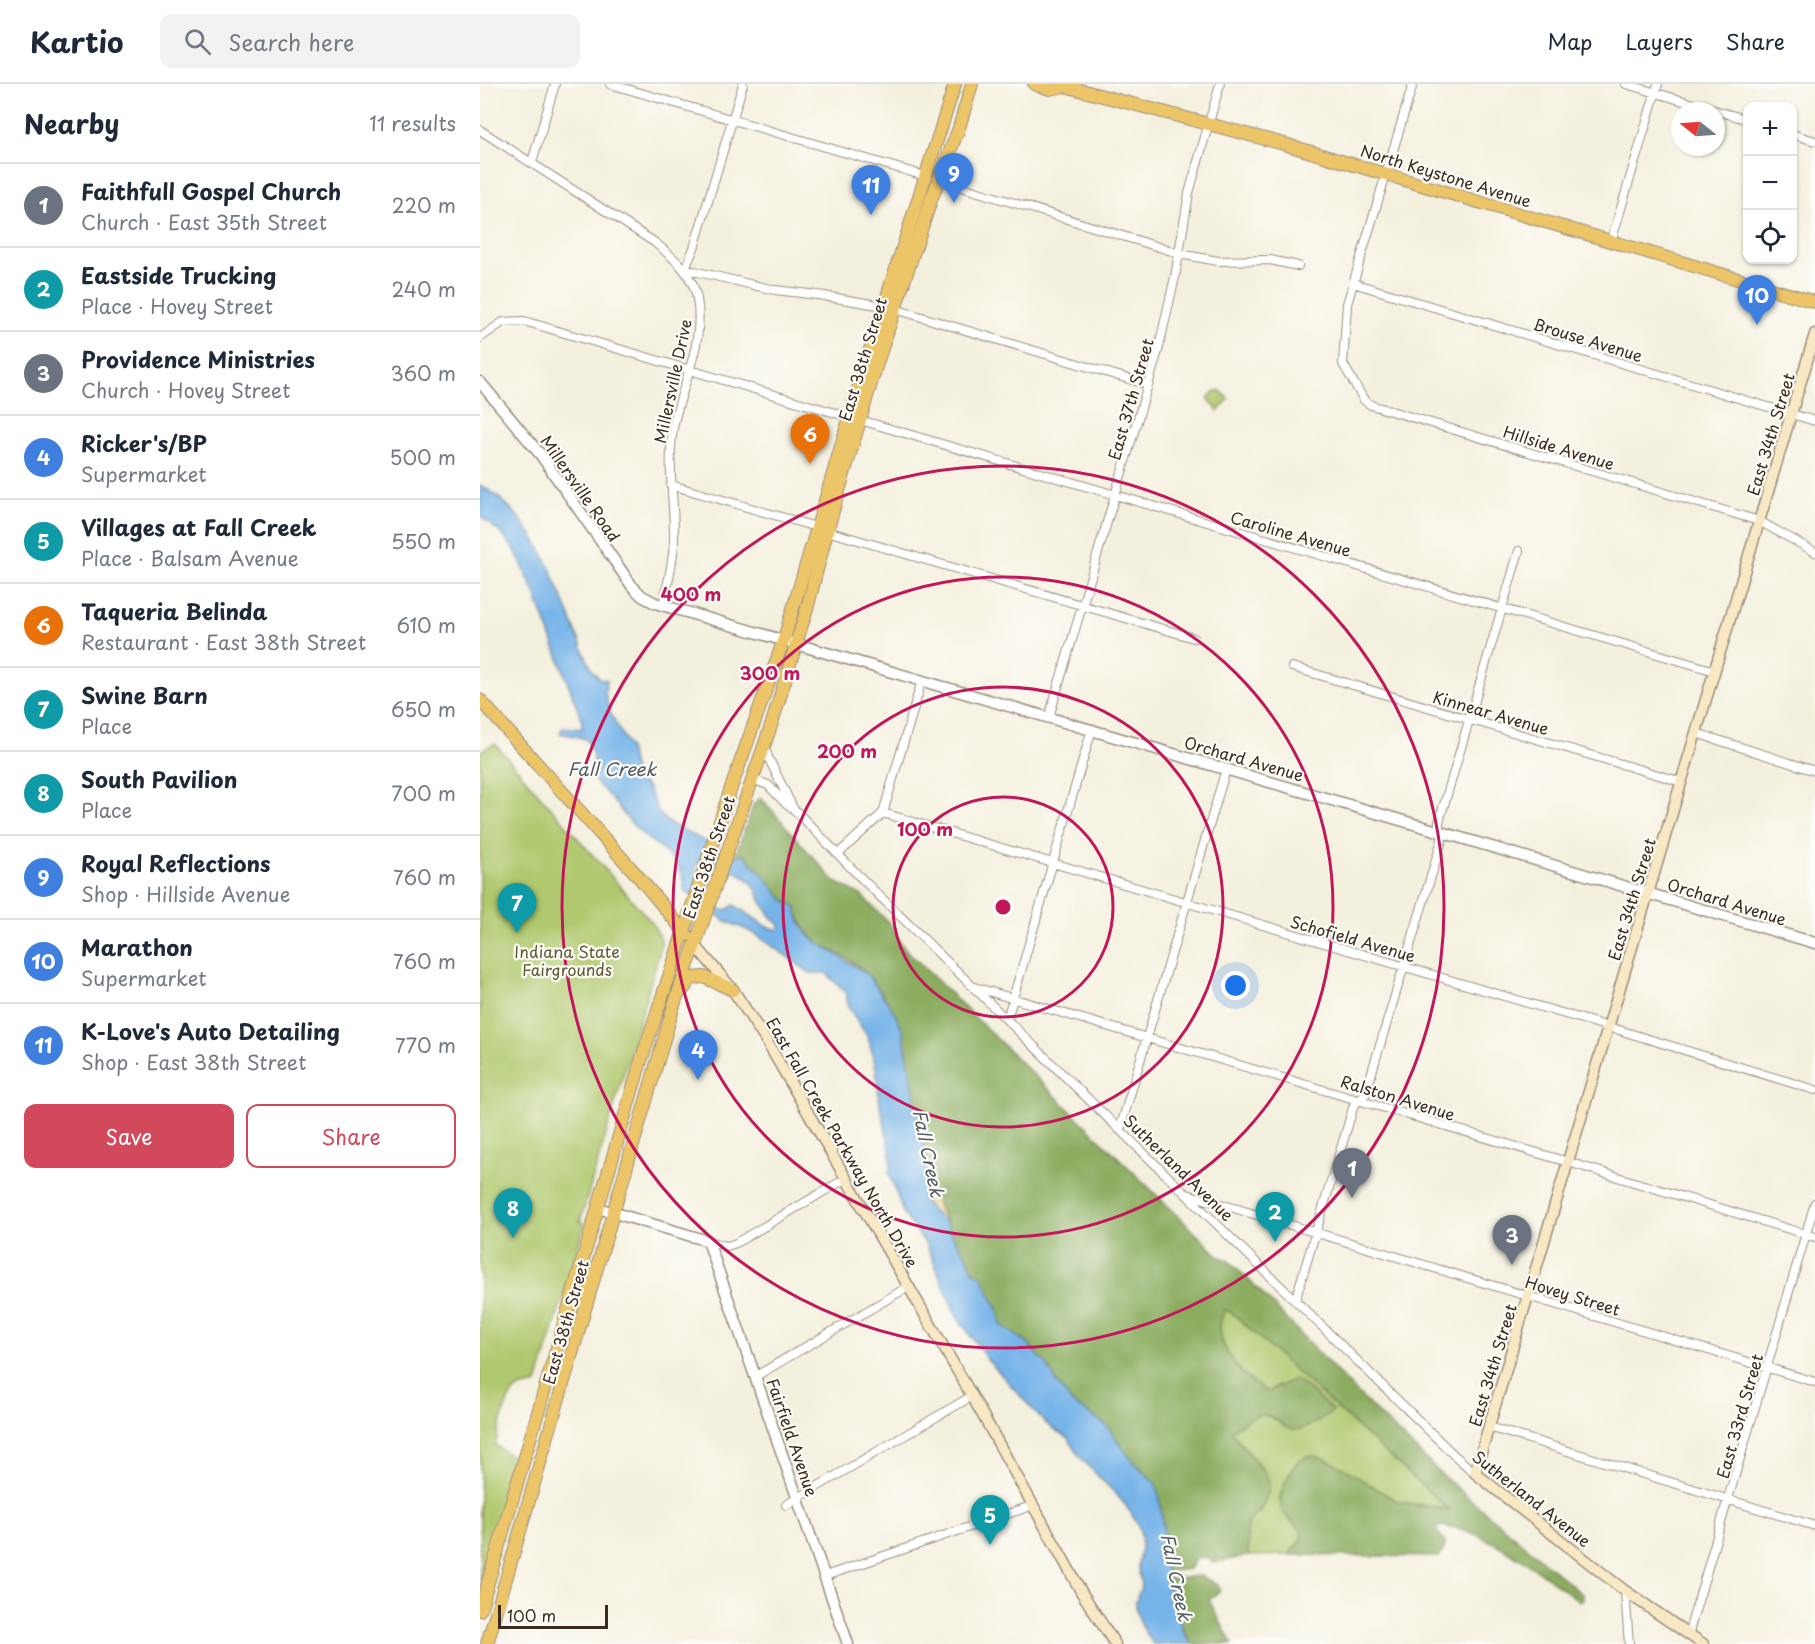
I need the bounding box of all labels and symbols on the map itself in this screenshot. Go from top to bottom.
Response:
north arrow [1671,102,1725,156]
street label: North Keystone Avenue [1358,138,1535,212]
pin: 9 [934,154,974,203]
pin: 11 [852,166,890,215]
pin: 10 [1738,276,1776,325]
street label: East 38th Street [832,294,892,424]
street label: Brouse Avenue [1530,311,1646,367]
street label: Millersville Drive [647,317,697,445]
street label: East 37th Street [1101,335,1159,463]
street label: East 34th Street [1740,369,1800,498]
pin: 6 [790,414,830,464]
street label: Hillside Avenue [1500,419,1618,475]
street label: Millersville Road [535,430,627,546]
street label: Caroline Avenue [1228,504,1355,562]
text: 400 m [661,580,721,607]
text: 300 m [740,659,800,686]
street label: Kinnear Avenue [1430,684,1552,740]
street label: Orchard Avenue [1181,729,1307,787]
text: 200 m [817,737,877,764]
water label: Fall Creek [567,755,658,782]
street label: East 38th Street [676,792,740,922]
text: 100 m [897,815,953,842]
street label: East 34th Street [1601,834,1661,963]
street label: Orchard Avenue [1665,872,1790,931]
pin: 7 [498,884,537,933]
centre of rings [993,897,1013,917]
street label: Schofield Avenue [1288,909,1419,967]
park label: Indiana State Fairgrounds [514,939,620,981]
your location [1221,971,1250,1000]
street label: East Fall Creek Parkway North Drive [761,1012,925,1272]
pin: 4 [678,1030,718,1080]
street label: Ralston Avenue [1338,1068,1458,1126]
water label: Fall Creek [907,1107,952,1200]
street label: Sutherland Avenue [1119,1108,1240,1226]
pin: 1 [1332,1148,1372,1198]
pin: 8 [494,1188,532,1238]
pin: 2 [1256,1192,1294,1242]
pin: 3 [1492,1216,1532,1265]
street label: East 38th Street [536,1257,594,1387]
street label: Hovey Street [1523,1269,1624,1321]
street label: East 34th Street [1462,1300,1522,1429]
street label: East 33rd Street [1710,1350,1768,1481]
street label: Fairfield Avenue [762,1375,825,1500]
street label: Sutherland Avenue [1468,1444,1597,1552]
pin: 5 [970,1496,1010,1545]
water label: Fall Creek [1155,1531,1200,1624]
scale bar [498,1602,608,1630]

